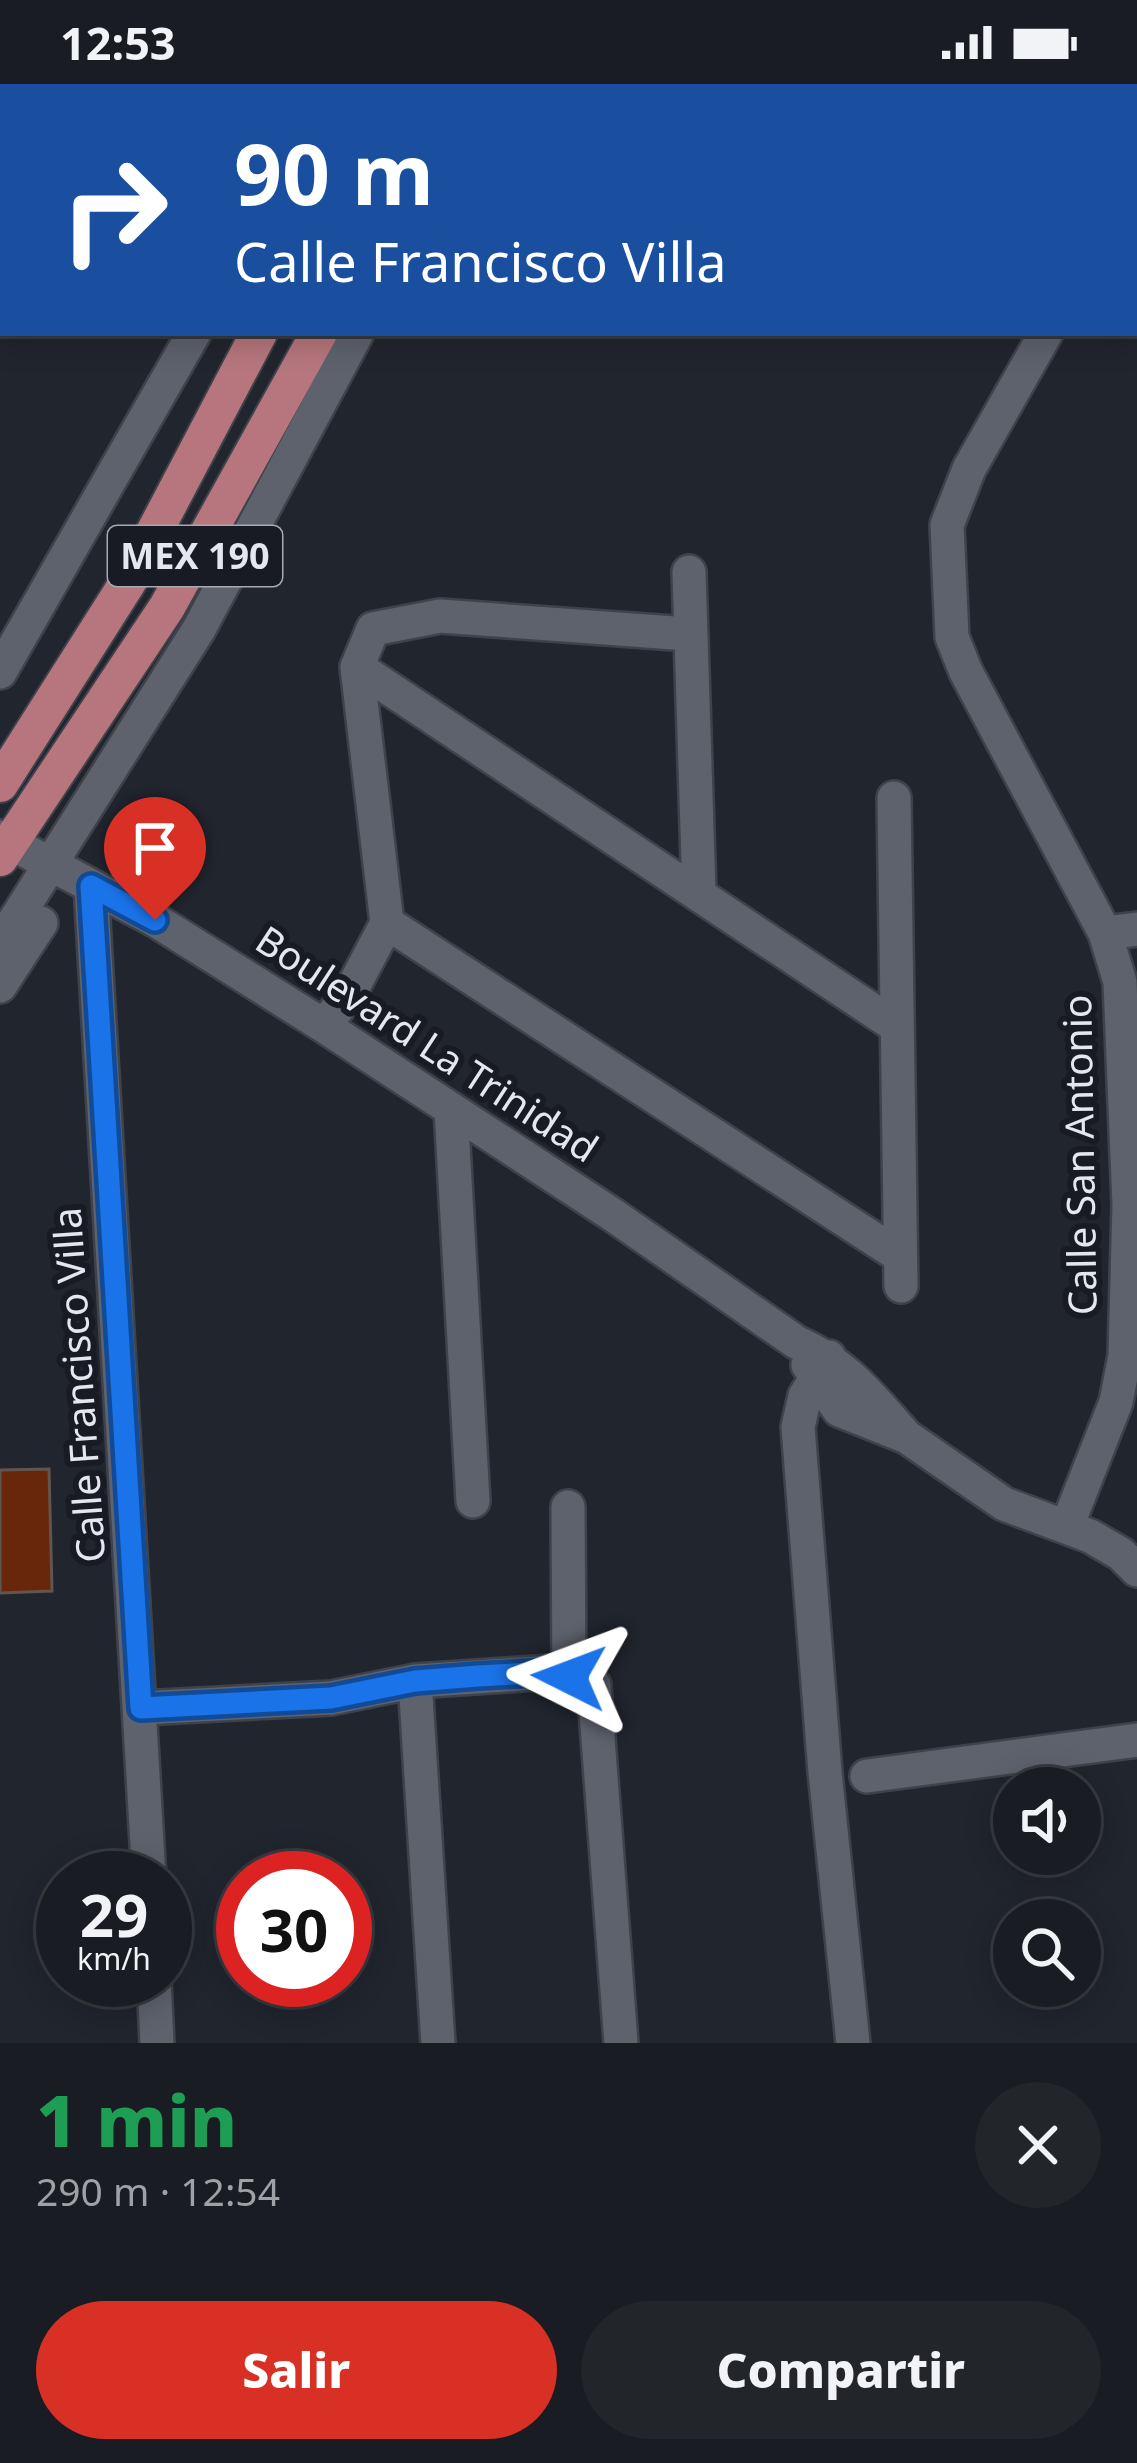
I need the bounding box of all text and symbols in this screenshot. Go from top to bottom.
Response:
text: 12:53 [60,12,176,73]
text: 90 m [234,115,434,230]
icon: right [36,132,192,288]
text: Calle Francisco Villa [234,224,727,298]
road number: MEX 190 [108,526,282,586]
pin [104,797,206,920]
icon: arrive [122,815,188,881]
street label: Boulevard La Trinidad [247,912,609,1173]
street label: Calle San Antonio [1049,994,1108,1316]
street label: Calle Francisco Villa [39,1206,116,1564]
position arrow [506,1614,632,1740]
map controls [993,1767,1101,2007]
button: sound [993,1767,1101,1875]
speed limit sign: 30 [216,1851,372,2007]
text: 29 [80,1873,148,1955]
button: search [993,1899,1101,2007]
text: km/h [77,1938,151,1979]
text: 1 min [36,2070,237,2168]
button: close [975,2082,1101,2208]
text: 290 m · 12:54 [36,2164,280,2217]
button: Salir [36,2301,557,2439]
button: Compartir [581,2301,1101,2439]

